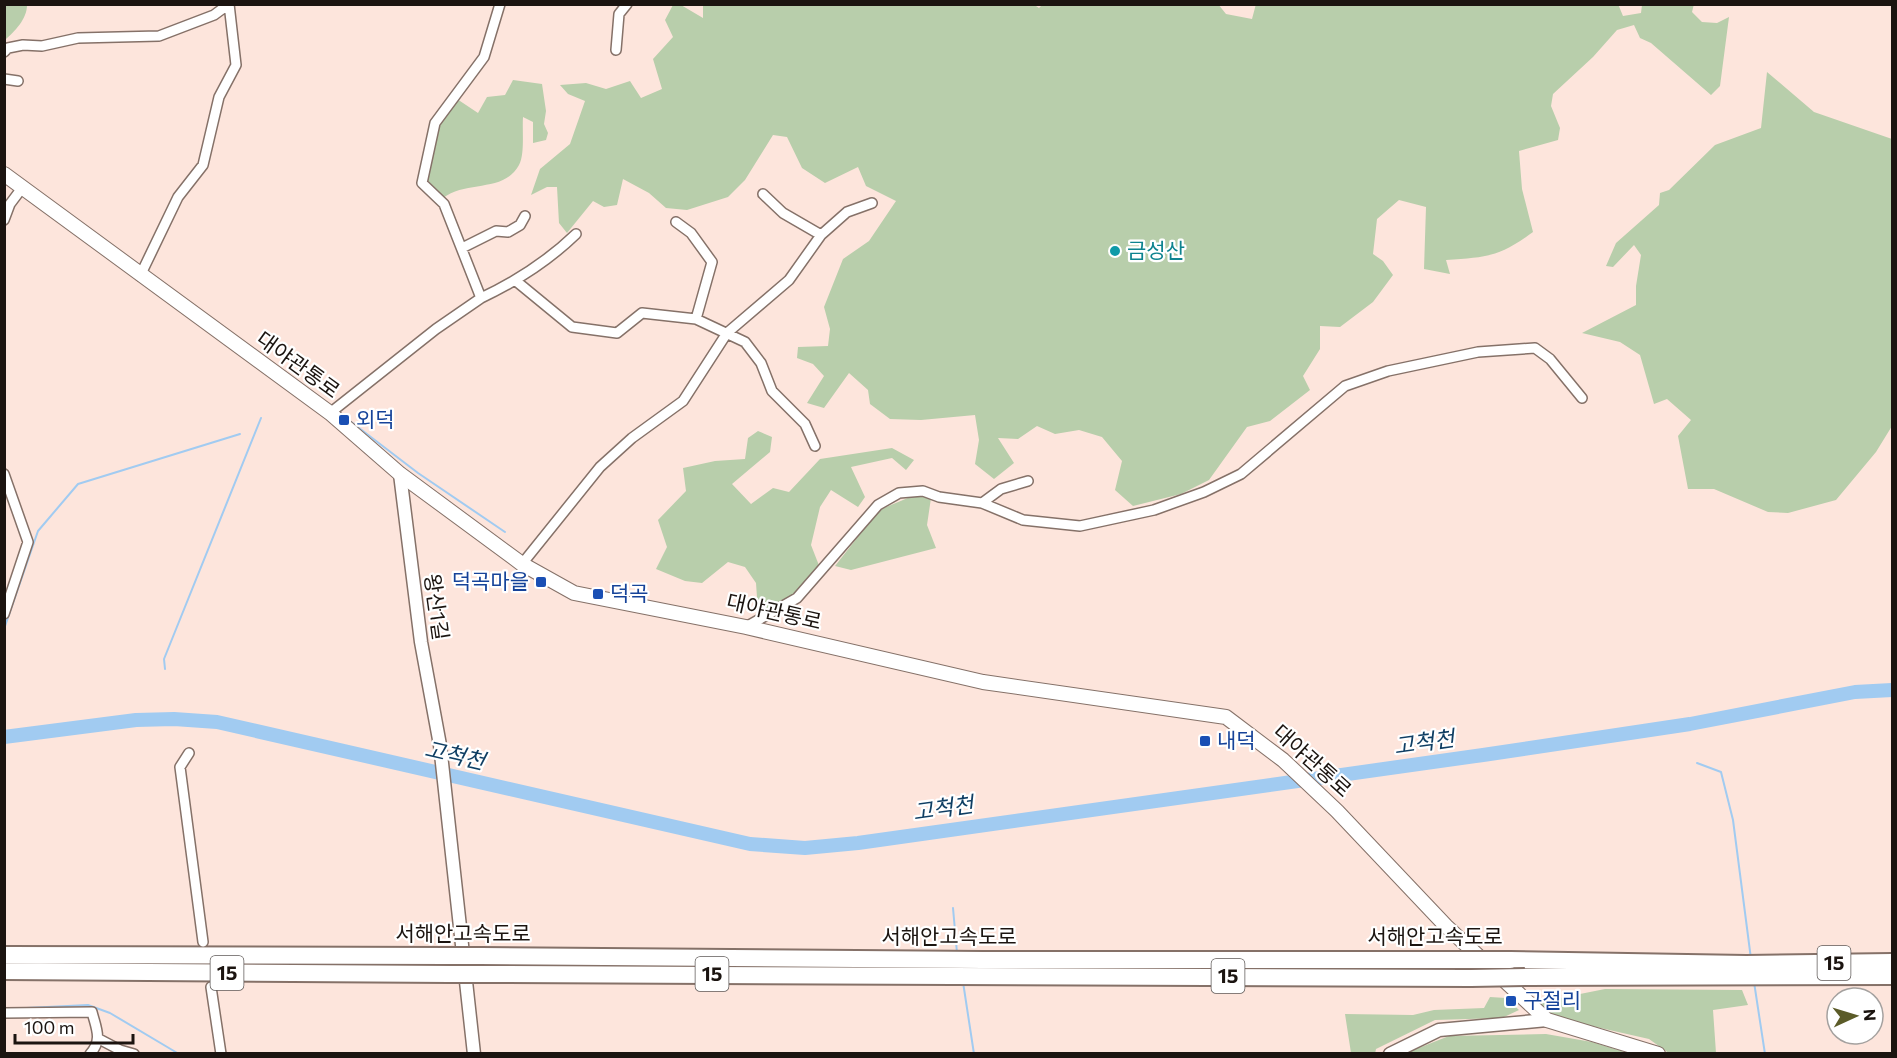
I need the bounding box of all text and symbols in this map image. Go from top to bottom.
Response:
place label: 금성산 [1127,237,1185,262]
marker: 금성산 [1108,244,1122,258]
street label: 대야관통로 [252,325,345,402]
place label: 외덕 [356,406,395,431]
marker: 외덕 [337,413,351,427]
place label: 덕곡마을 [452,568,529,593]
street label: 왕산1길 [420,572,455,642]
marker: 덕곡마을 [534,575,548,589]
place label: 덕곡 [610,580,649,605]
marker: 덕곡 [591,587,605,601]
street label: 대야관통로 [724,587,824,634]
street label: 대야관통로 [1269,718,1357,801]
water label: 고척천 [1392,724,1459,759]
place label: 내덕 [1217,727,1256,752]
marker: 내덕 [1198,734,1212,748]
water label: 고척천 [422,735,490,775]
water label: 고척천 [911,790,978,825]
street label: 서해안고속도로 [395,920,531,945]
street label: 서해안고속도로 [881,923,1017,948]
street label: 서해안고속도로 [1367,923,1503,948]
road number: 15 [1818,946,1850,980]
road number: 15 [210,956,244,990]
road number: 15 [696,957,728,991]
road number: 15 [1212,959,1244,993]
north arrow [1825,986,1885,1046]
place label: 구절리 [1523,987,1581,1012]
marker: 구절리 [1504,994,1518,1008]
scale bar [15,1007,134,1045]
text: N [1861,1008,1880,1022]
text: 100 m [24,1016,74,1038]

